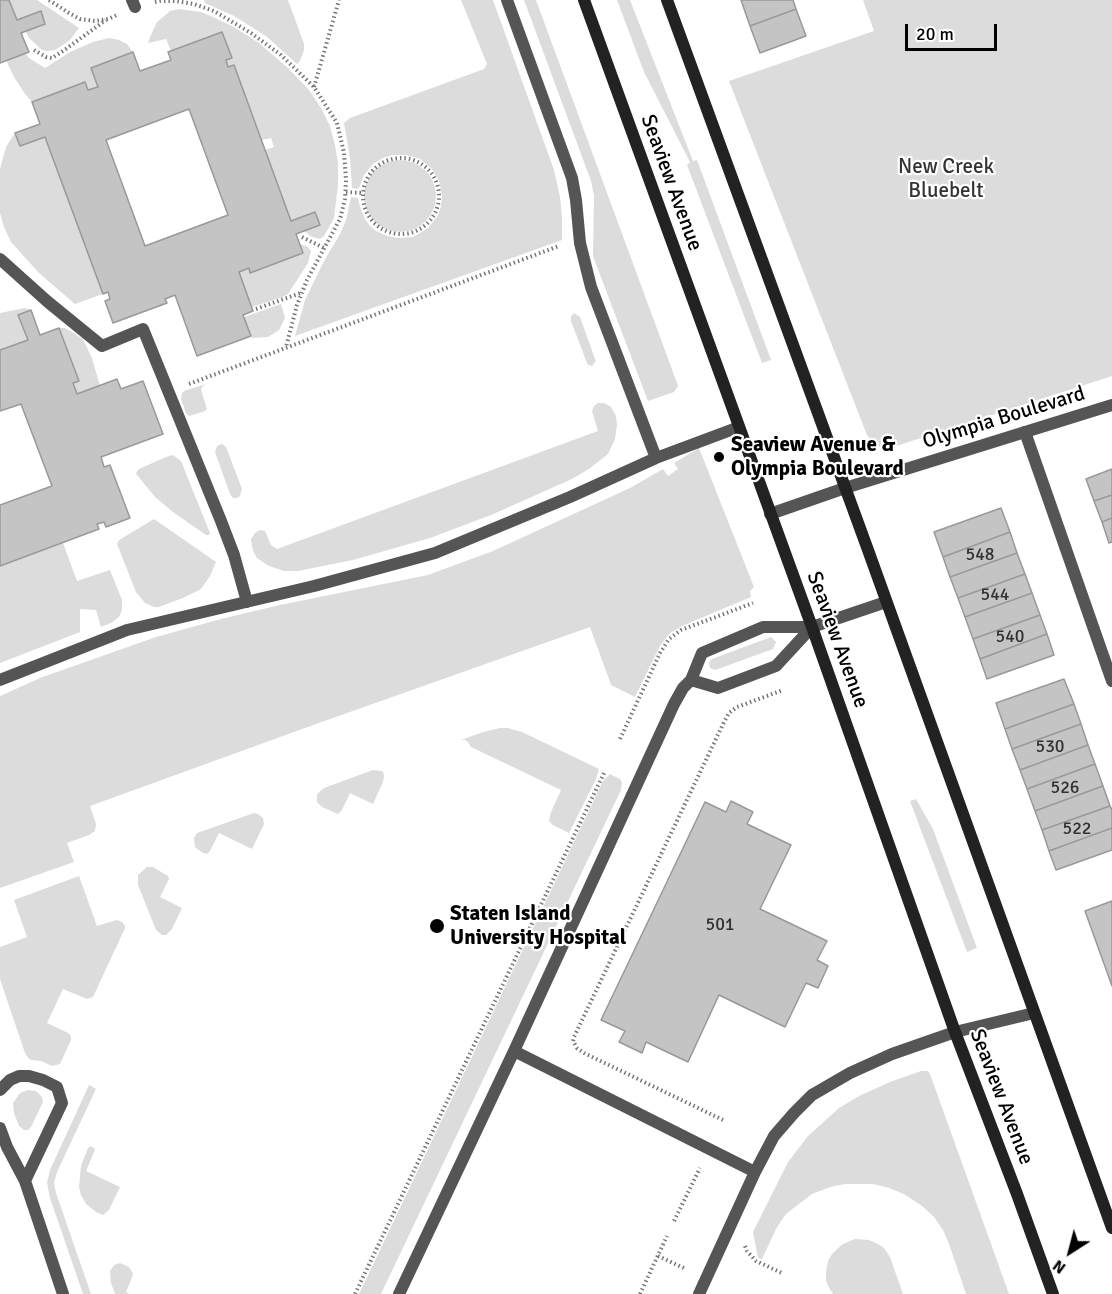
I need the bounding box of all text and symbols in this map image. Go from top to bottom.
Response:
scale bar [908,12,1000,50]
text: 20 m [916,23,954,45]
street label: Seaview Avenue [635,111,707,255]
park label: New Creek Bluebelt [898,154,994,204]
street label: Olympia Boulevard [920,381,1088,455]
place label: Seaview Avenue & Olympia Boulevard [731,432,904,482]
marker: Seaview Avenue & Olympia Boulevard [712,450,726,464]
house number: 548 [965,544,995,566]
street label: Seaview Avenue [801,568,873,712]
house number: 544 [980,584,1010,606]
house number: 540 [995,626,1025,648]
house number: 530 [1035,736,1065,758]
house number: 526 [1050,777,1080,799]
house number: 522 [1062,818,1092,840]
place label: Staten Island University Hospital [450,901,626,951]
house number: 501 [705,914,735,936]
marker: Staten Island University Hospital [428,917,446,935]
street label: Seaview Avenue [964,1026,1038,1168]
north arrow [1040,1222,1100,1282]
text: N [1049,1255,1070,1278]

